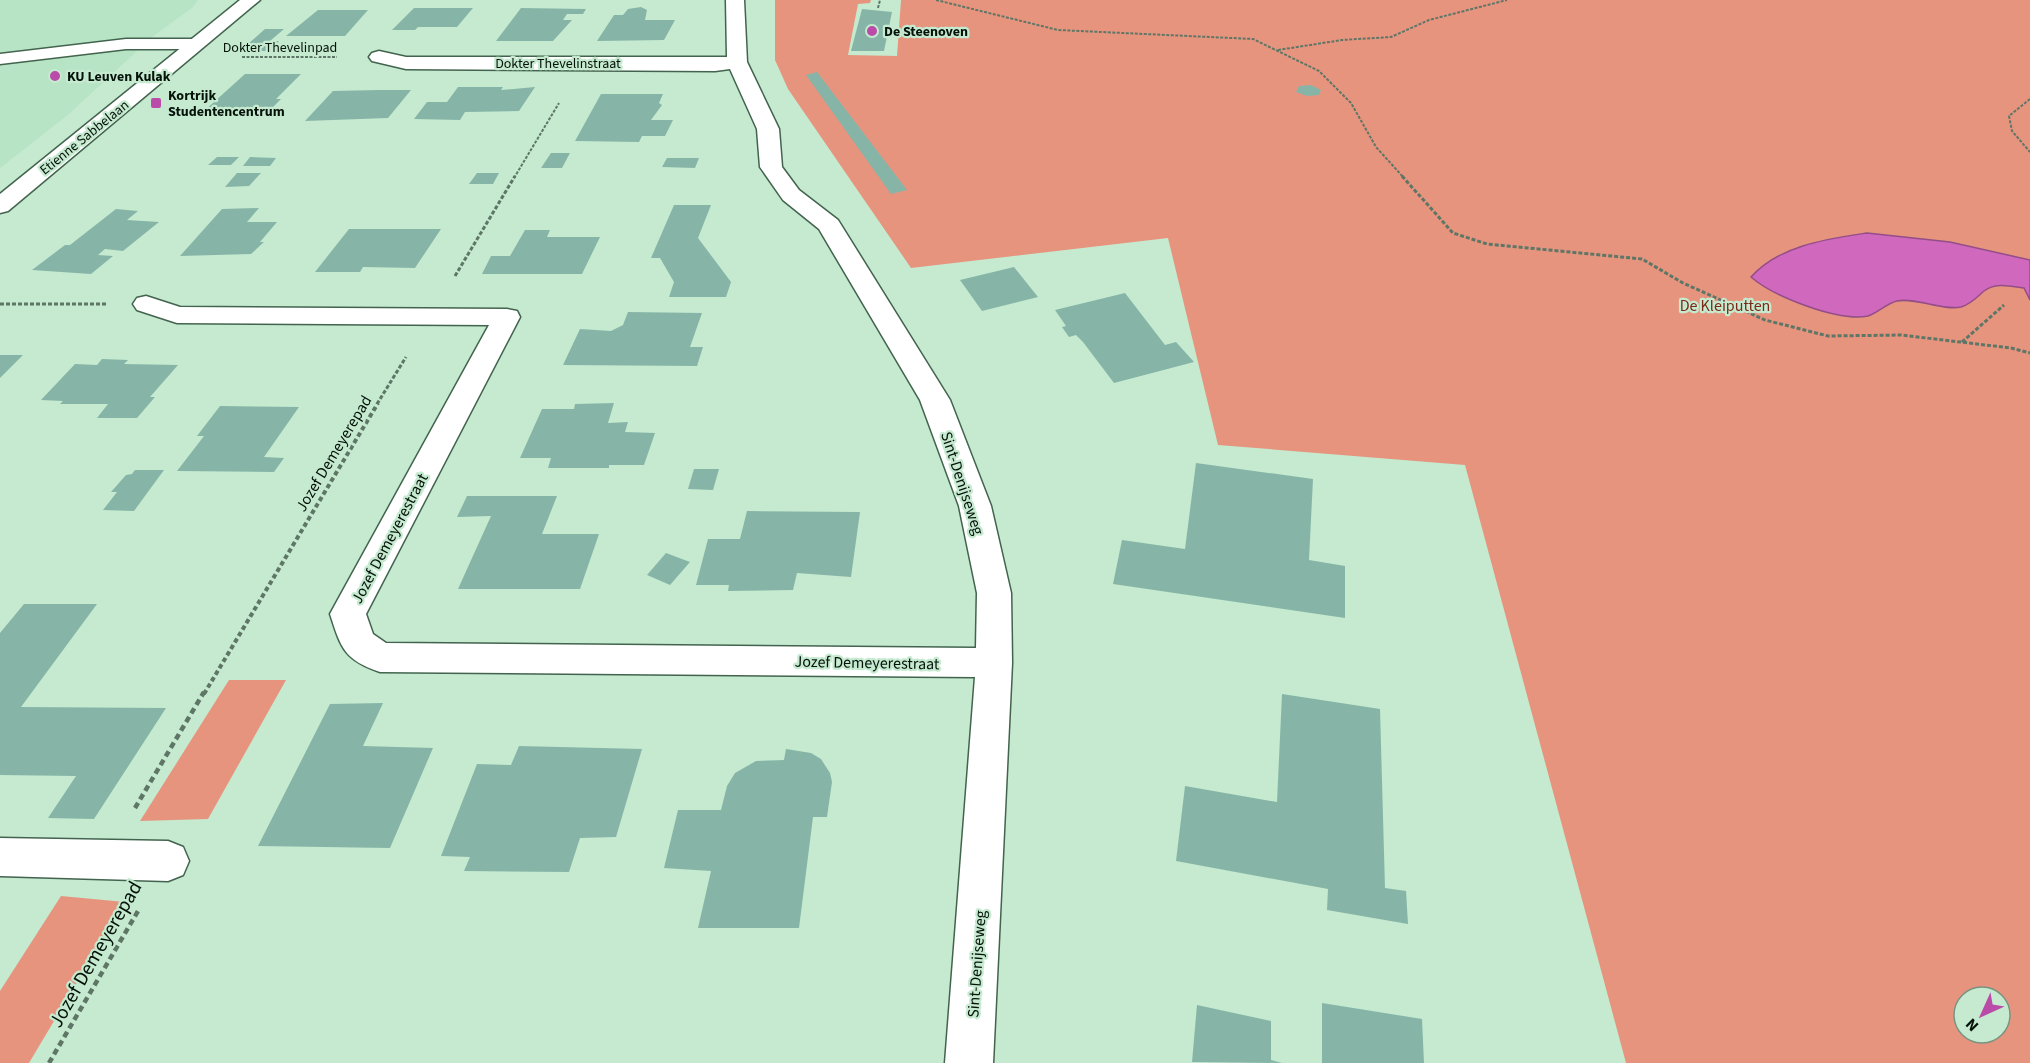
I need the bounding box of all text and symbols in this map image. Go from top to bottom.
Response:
place label: De Steenoven [884,22,968,42]
marker: De Steenoven [865,24,879,38]
street label: Dokter Thevelinpad [223,38,337,58]
street label: Dokter Thevelinstraat [495,54,621,74]
place label: KU Leuven Kulak [67,67,171,87]
marker: KU Leuven Kulak [48,69,62,83]
place label: Kortrijk Studentencentrum [168,86,285,122]
street label: Etienne Sabbelaan [36,96,133,180]
marker: Kortrijk Studentencentrum [149,96,163,110]
park label: De Kleiputten [1680,295,1770,317]
street label: Jozef Demeyerepad [290,391,377,516]
street label: Sint-Denijseweg [935,429,989,538]
street label: Jozef Demeyerestraat [346,469,434,608]
street label: Jozef Demeyerestraat [794,651,940,675]
street label: Jozef Demeyerepad [42,876,149,1033]
street label: Sint-Denijseweg [962,910,992,1019]
north arrow [1952,985,2012,1045]
text: N [1961,1013,1984,1036]

